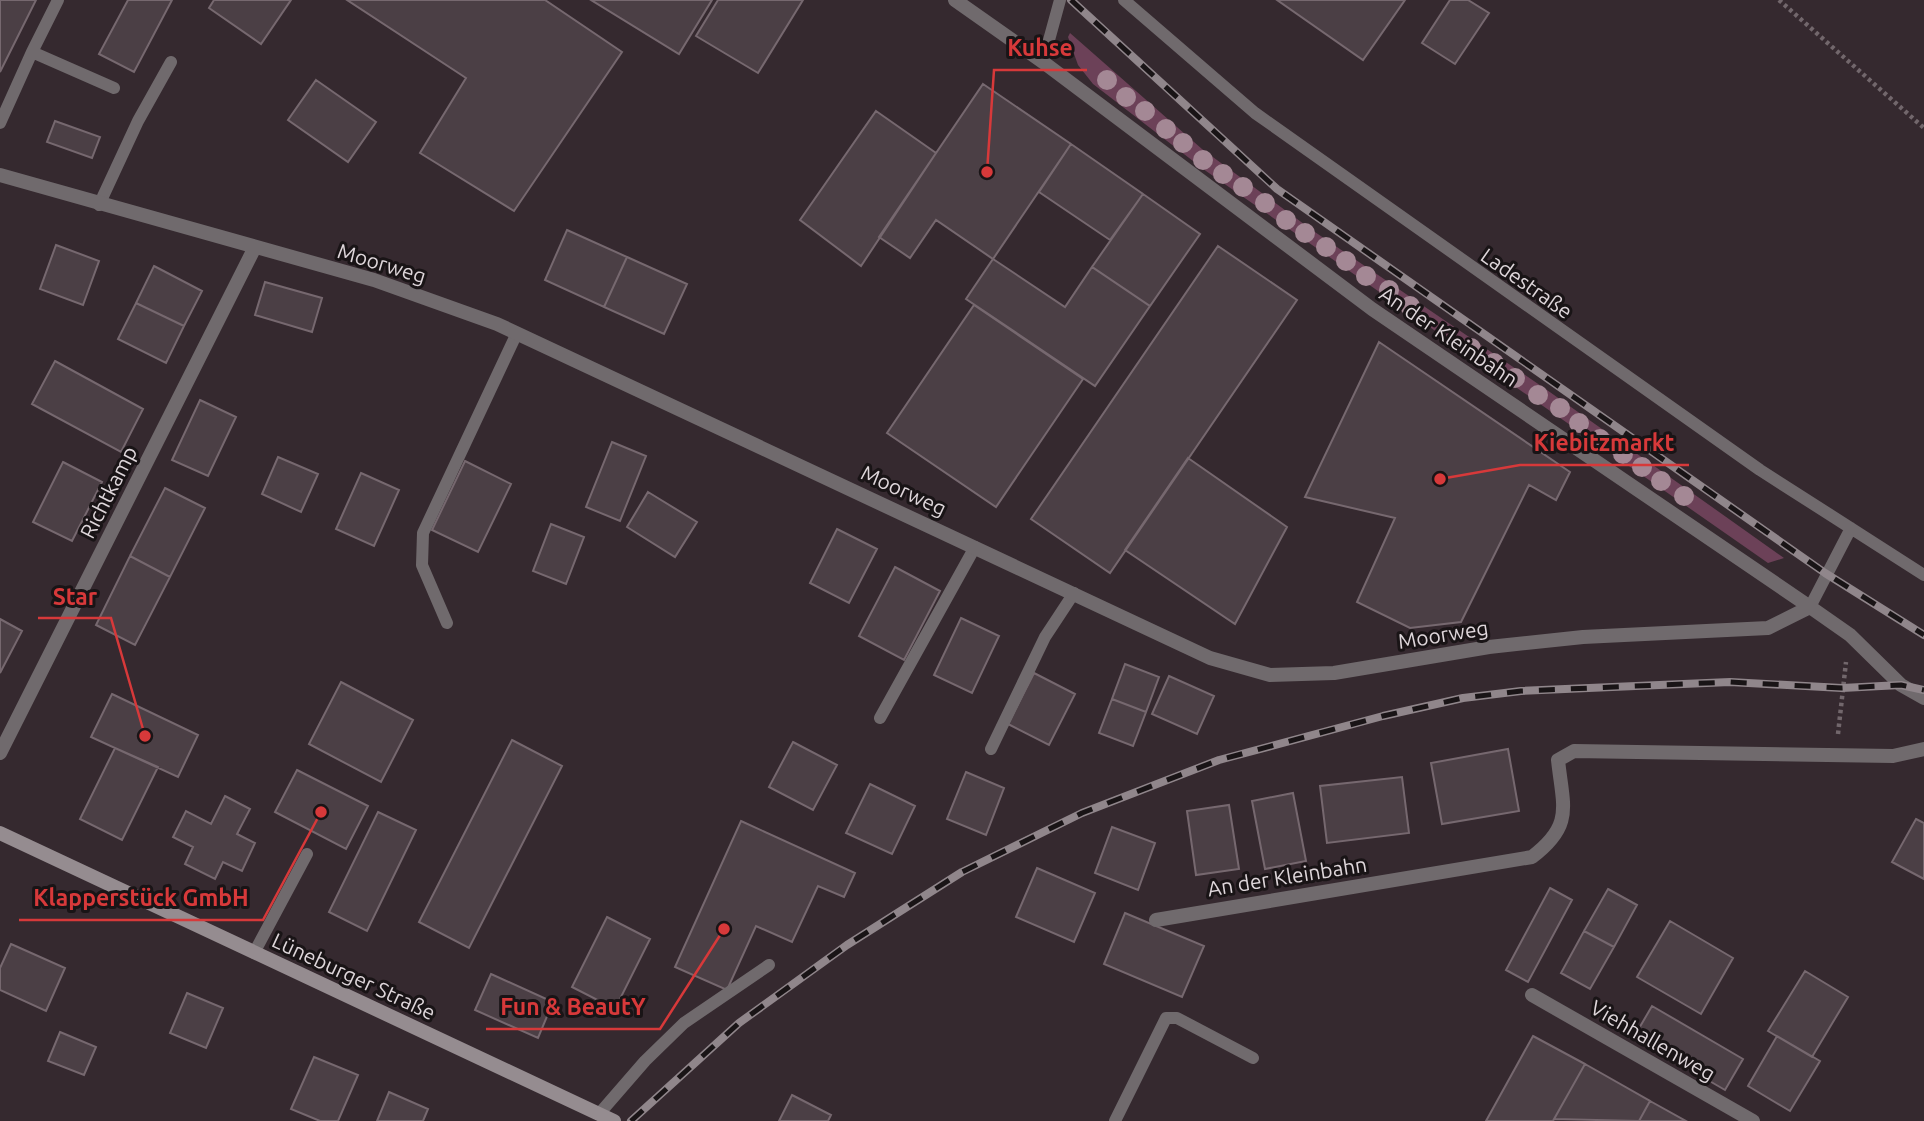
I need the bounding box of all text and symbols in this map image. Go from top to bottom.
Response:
callout: Kuhse [994,26,1087,70]
text: Kuhse [1007,35,1073,60]
street label: Moorweg [335,238,429,288]
street label: Ladestraße [1477,243,1577,323]
street label: An der Kleinbahn [1375,281,1523,391]
callout: Kiebitzmarkt [1520,421,1689,465]
text: Kiebitzmarkt [1533,430,1675,455]
street label: Richtkamp [75,442,141,542]
street label: Moorweg [858,460,950,520]
callout: Star [38,574,111,618]
text: Star [53,584,98,609]
street label: Moorweg [1396,615,1490,653]
street label: An der Kleinbahn [1206,852,1368,900]
callout: Klapperstück GmbH [19,876,263,920]
text: Klapperstück GmbH [33,885,249,910]
street label: Lüneburger Straße [269,928,439,1024]
callout: Fun & BeautY [486,985,660,1029]
text: Fun & BeautY [500,994,646,1019]
street label: Viehhallenweg [1586,995,1720,1085]

